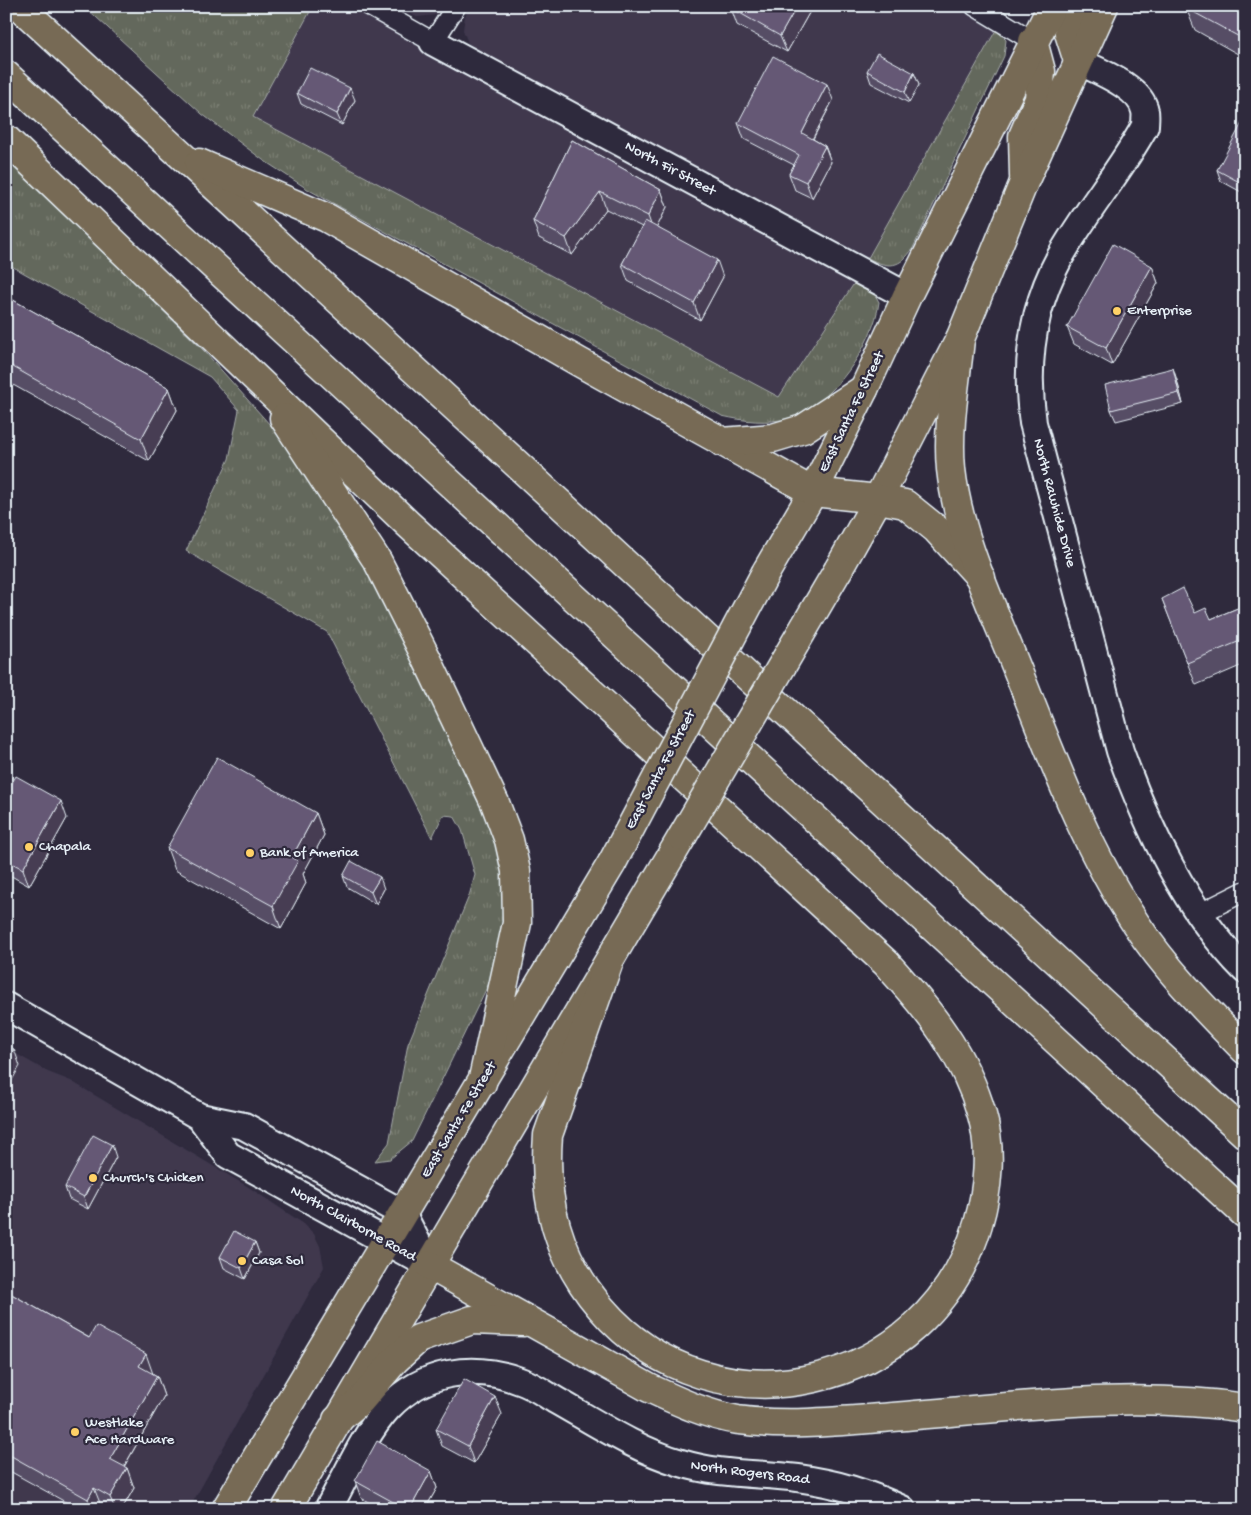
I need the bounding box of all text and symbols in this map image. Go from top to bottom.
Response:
street label: North Fir Street [621,137,720,201]
place label: Enterprise [1127,302,1192,320]
marker: Enterprise [1111,305,1123,317]
street label: East Santa Fe Street [815,347,890,475]
street label: North Rawhide Drive [1028,437,1080,570]
street label: East Santa Fe Street [622,706,701,833]
place label: Chapala [39,838,92,856]
marker: Chapala [23,841,35,853]
place label: Bank of America [259,844,359,862]
marker: Bank of America [244,847,256,859]
street label: East Santa Fe Street [417,1057,502,1181]
place label: Church's Chicken [103,1169,204,1187]
marker: Church's Chicken [87,1172,99,1184]
street label: North Clairborne Road [287,1182,420,1267]
place label: Casa Sol [252,1252,304,1270]
marker: Casa Sol [236,1255,248,1267]
place label: Westlake Ace Hardware [85,1414,174,1449]
marker: Westlake Ace Hardware [69,1426,81,1438]
street label: North Rogers Road [690,1457,812,1489]

